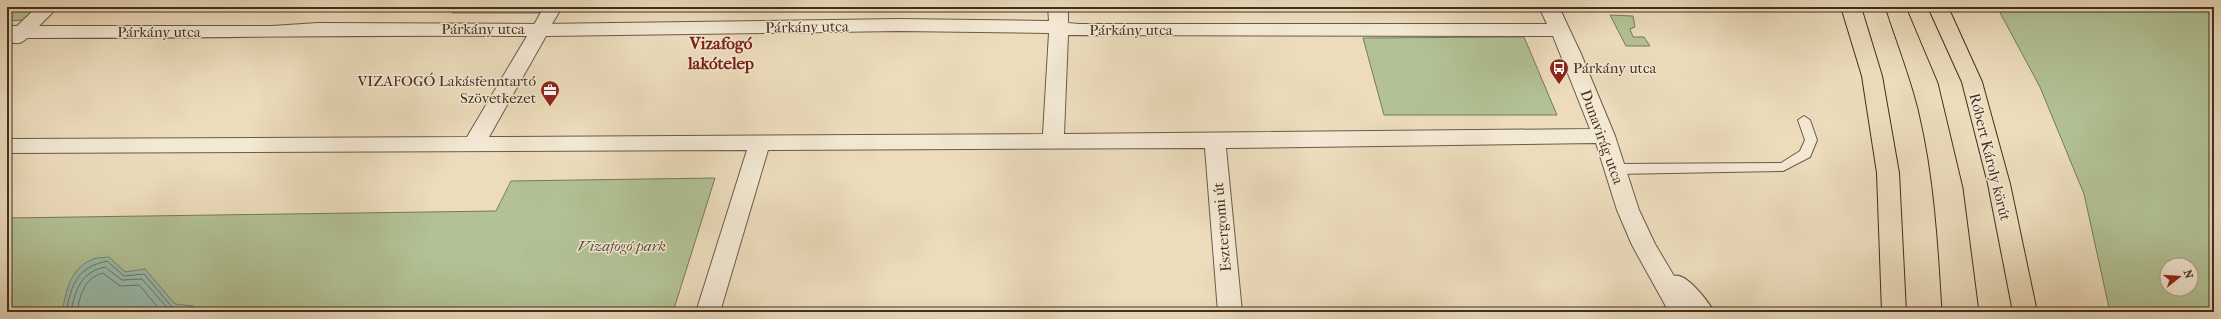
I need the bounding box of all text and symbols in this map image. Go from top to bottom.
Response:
street label: Párkány utca [765,17,850,37]
street label: Párkány utca [441,20,526,38]
street label: Párkány utca [1089,21,1174,39]
street label: Párkány utca [117,23,202,41]
district label: Vizafogó lakótelep [687,33,754,74]
bus stop icon: Párkány utca [1548,57,1570,85]
place label: Párkány utca [1573,59,1658,77]
place label: VIZAFOGÓ Lakásfenntartó Szövetkezet [356,72,537,107]
office icon: VIZAFOGÓ Lakásfenntartó Szövetkezet [539,79,561,107]
street label: Dunavirág utca [1577,87,1628,188]
street label: Róbert Károly körút [1965,91,2015,223]
street label: Esztergomi út [1209,181,1235,273]
park label: Vizafogó park [578,237,666,255]
north arrow [2159,257,2199,297]
text: N [2181,268,2196,281]

